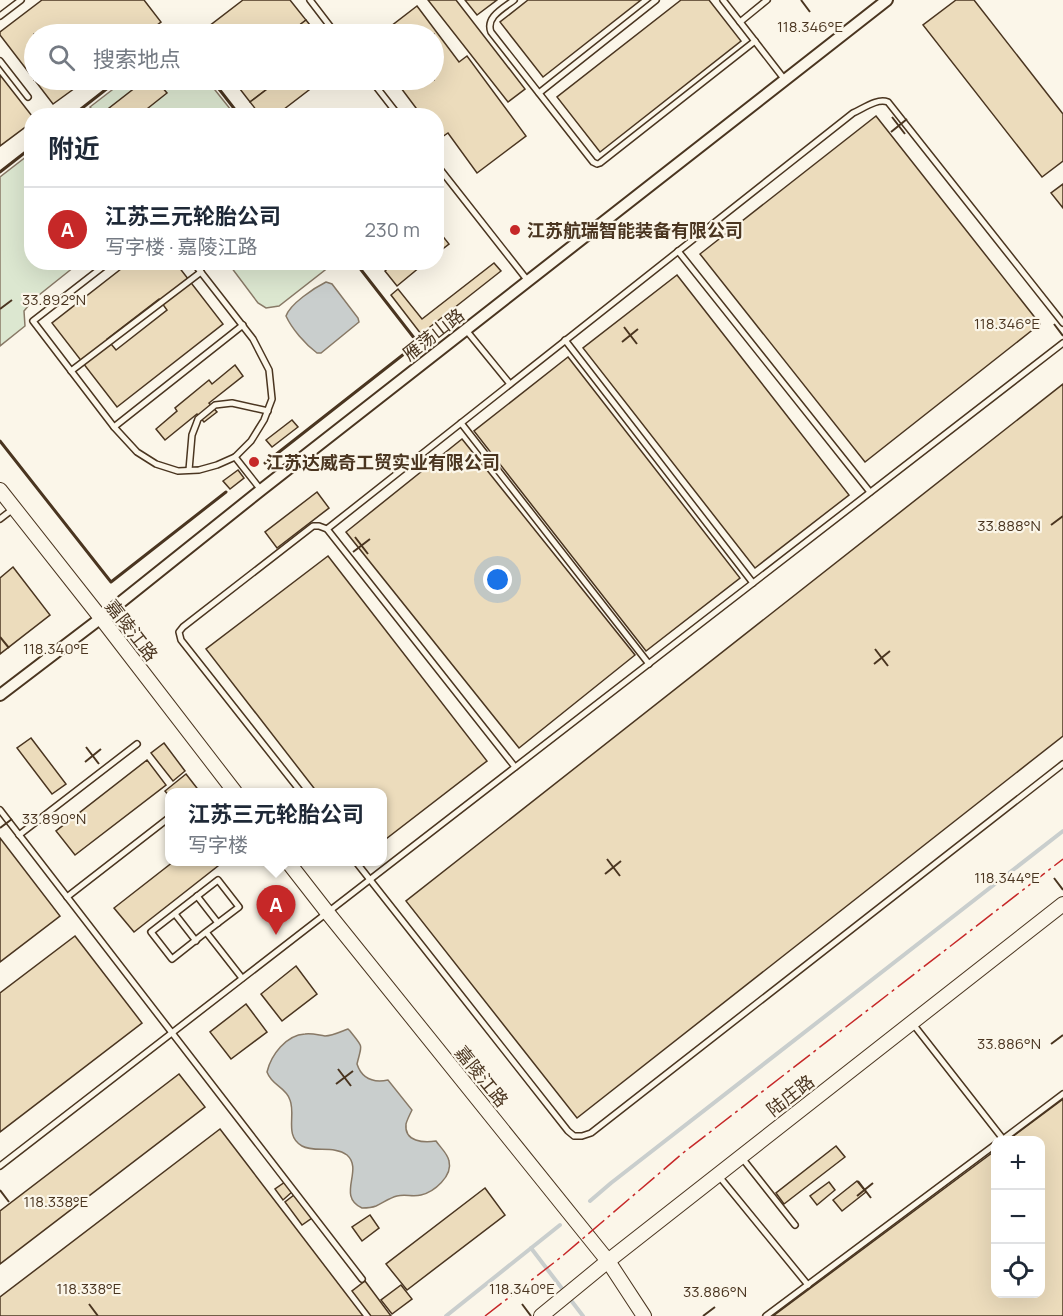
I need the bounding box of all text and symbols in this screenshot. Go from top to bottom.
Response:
text: 118.346°E [777,16,843,37]
search box [24,24,444,90]
icon: search [45,41,78,74]
text: 搜索地点 [93,44,181,74]
text: 附近 [48,130,100,166]
text: 江苏三元轮胎公司 [105,201,281,231]
text: A [61,216,74,243]
text: 230 m [364,216,420,243]
place label: 江苏航瑞智能装备有限公司 [527,218,743,242]
marker: 江苏航瑞智能装备有限公司 [508,223,522,237]
text: 写字楼 · 嘉陵江路 [105,233,258,260]
text: 33.892°N [22,289,86,310]
street label: 雁荡山路 [397,302,469,366]
text: 118.346°E [974,313,1040,334]
place label: 江苏达威奇工贸实业有限公司 [266,450,500,474]
marker: 江苏达威奇工贸实业有限公司 [247,455,261,469]
text: 33.888°N [977,515,1041,536]
your location [483,565,512,594]
street label: 嘉陵江路 [100,594,164,666]
text: 118.340°E [23,638,89,659]
popup [165,788,387,866]
text: 江苏三元轮胎公司 [188,799,364,829]
text: 33.890°N [22,808,86,829]
text: 写字楼 [188,831,248,858]
text: 118.344°E [974,867,1040,888]
pin: A [256,886,296,935]
text: 33.886°N [977,1033,1041,1054]
street label: 嘉陵江路 [450,1040,514,1112]
street label: 陆庄路 [761,1069,819,1121]
map controls [991,1136,1045,1298]
button: + [991,1136,1045,1190]
button: − [991,1190,1045,1244]
text: 118.338°E [24,1191,88,1212]
button: locate [991,1244,1045,1298]
text: 118.338°E [57,1278,121,1299]
text: 118.340°E [489,1278,555,1299]
text: 33.886°N [683,1281,747,1302]

